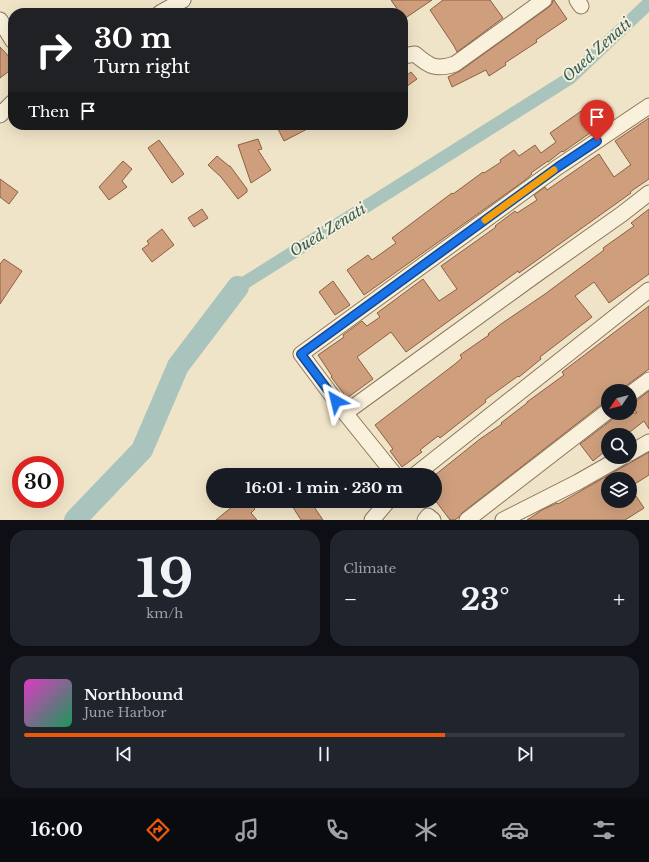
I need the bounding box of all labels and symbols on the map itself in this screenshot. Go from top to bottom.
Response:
water label: Oued Zenati [558,13,636,86]
pin [580,100,614,141]
water label: Oued Zenati [286,198,370,260]
position arrow [315,380,357,422]
north arrow [601,384,637,420]
speed limit sign: 30 [12,456,64,508]

